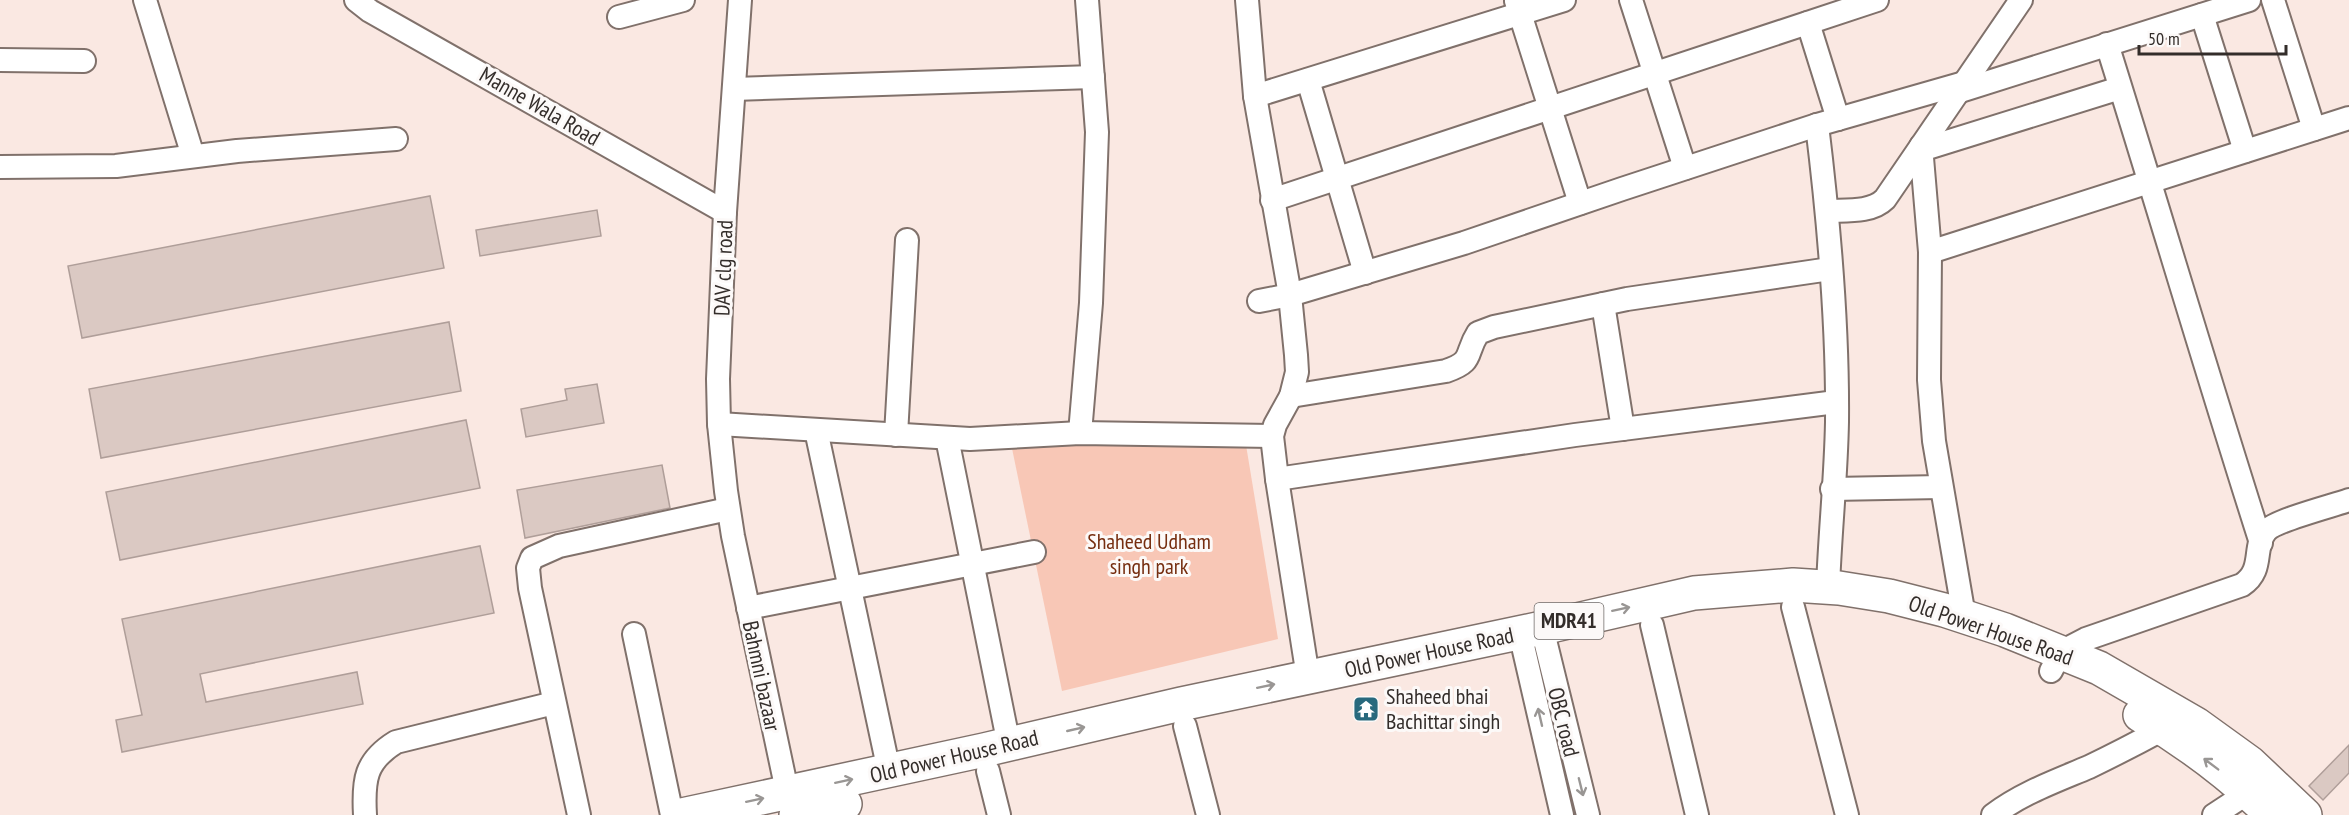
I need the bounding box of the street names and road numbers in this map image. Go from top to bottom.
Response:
street label: Manne Wala Road [475,60,605,152]
street label: DAV clg road [707,220,739,316]
street label: Old Power House Road [1905,589,2077,671]
road number: MDR41 [1534,603,1604,639]
street label: Bahmni bazaar [737,618,787,734]
street label: Old Power House Road [1342,620,1516,684]
street label: OBC road [1542,684,1586,760]
street label: Old Power House Road [867,723,1041,789]

